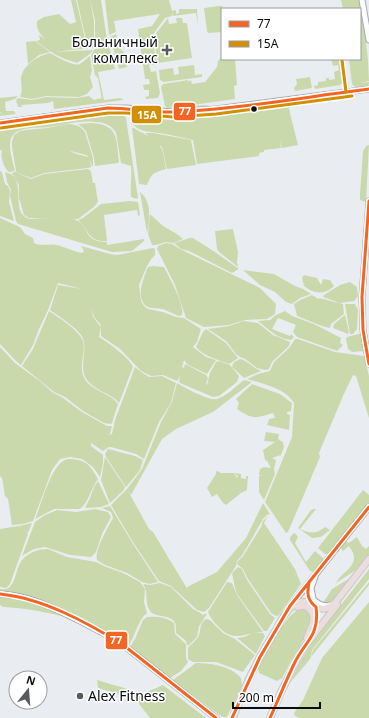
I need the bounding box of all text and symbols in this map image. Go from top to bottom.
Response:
legend [221,8,361,60]
text: 77 [257,15,271,32]
place label: Больничный комплекс [72,32,158,67]
text: 15А [257,35,279,52]
marker: Больничный комплекс [161,44,173,56]
line badge: 77 [173,102,196,121]
text: 77 [179,103,191,118]
unlabelled marker [249,104,259,114]
line badge: 15А [131,105,162,124]
text: 15А [137,107,157,122]
line badge: 77 [105,631,128,650]
text: 77 [110,632,122,647]
north arrow [8,670,48,710]
text: N [25,671,38,688]
scale bar [233,684,320,710]
place label: Alex Fitness [88,686,165,705]
text: 200 m [239,689,274,706]
marker: Alex Fitness [75,691,85,701]

